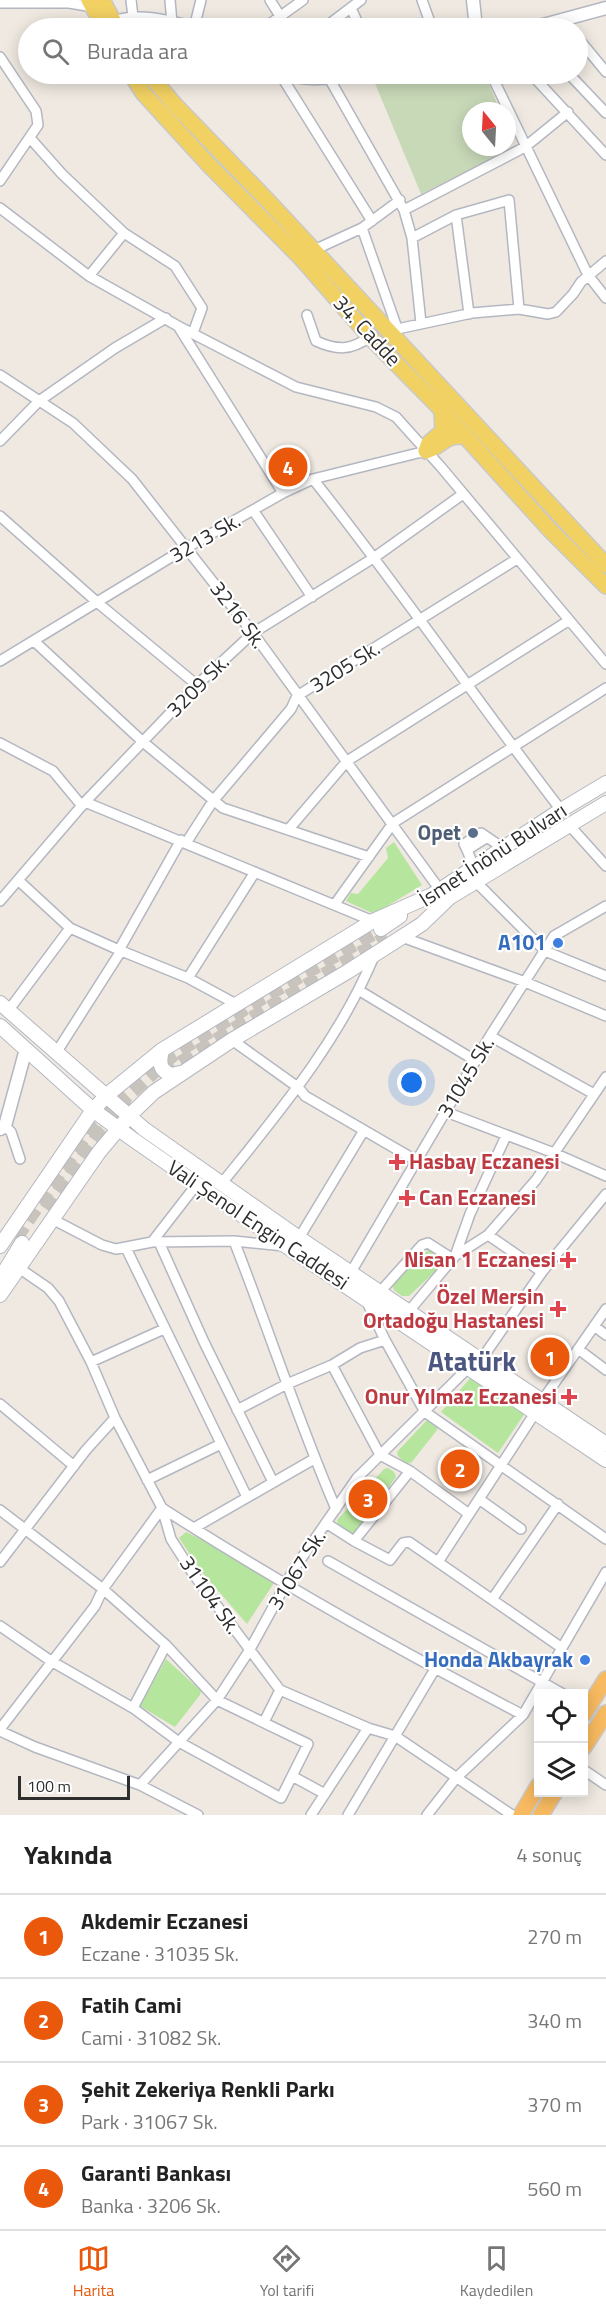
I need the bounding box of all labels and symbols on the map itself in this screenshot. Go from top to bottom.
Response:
north arrow [462,102,516,156]
street label: 34. Cadde [326,287,409,373]
pin: 4 [268,444,308,490]
street label: 3213 Sk. [163,504,246,570]
street label: 3216 Sk. [203,574,275,655]
street label: 3205 Sk. [303,632,386,700]
street label: 3209 Sk. [159,647,236,724]
street label: İsmet İnönü Bulvarı [412,794,573,914]
place label: Opet [418,816,461,848]
marker: Opet [466,826,480,840]
place label: A101 [498,926,546,958]
marker: A101 [551,936,565,950]
street label: 31045 Sk. [428,1030,502,1123]
your location [397,1068,426,1097]
place label: Hasbay Eczanesi [409,1145,560,1177]
street label: Vali Şenol Engin Caddesi [161,1151,356,1297]
marker: Hasbay Eczanesi [390,1155,404,1169]
place label: Can Eczanesi [419,1181,536,1213]
marker: Can Eczanesi [400,1191,414,1205]
place label: Nisan 1 Eczanesi [404,1243,556,1275]
marker: Nisan 1 Eczanesi [561,1253,575,1267]
place label: Özel Mersin Ortadoğu Hastanesi [363,1280,544,1336]
marker: Özel Mersin Ortadoğu Hastanesi [549,1300,567,1318]
pin: 1 [530,1334,570,1380]
district label: Atatürk [428,1340,516,1381]
place label: Onur Yılmaz Eczanesi [365,1380,557,1412]
marker: Onur Yılmaz Eczanesi [562,1390,576,1404]
pin: 2 [440,1446,480,1492]
pin: 3 [348,1476,388,1522]
street label: 31067 Sk. [259,1523,333,1616]
street label: 31104 Sk. [172,1549,250,1640]
place label: Honda Akbayrak [424,1643,573,1675]
marker: Honda Akbayrak [578,1653,592,1667]
scale bar [18,1773,130,1800]

